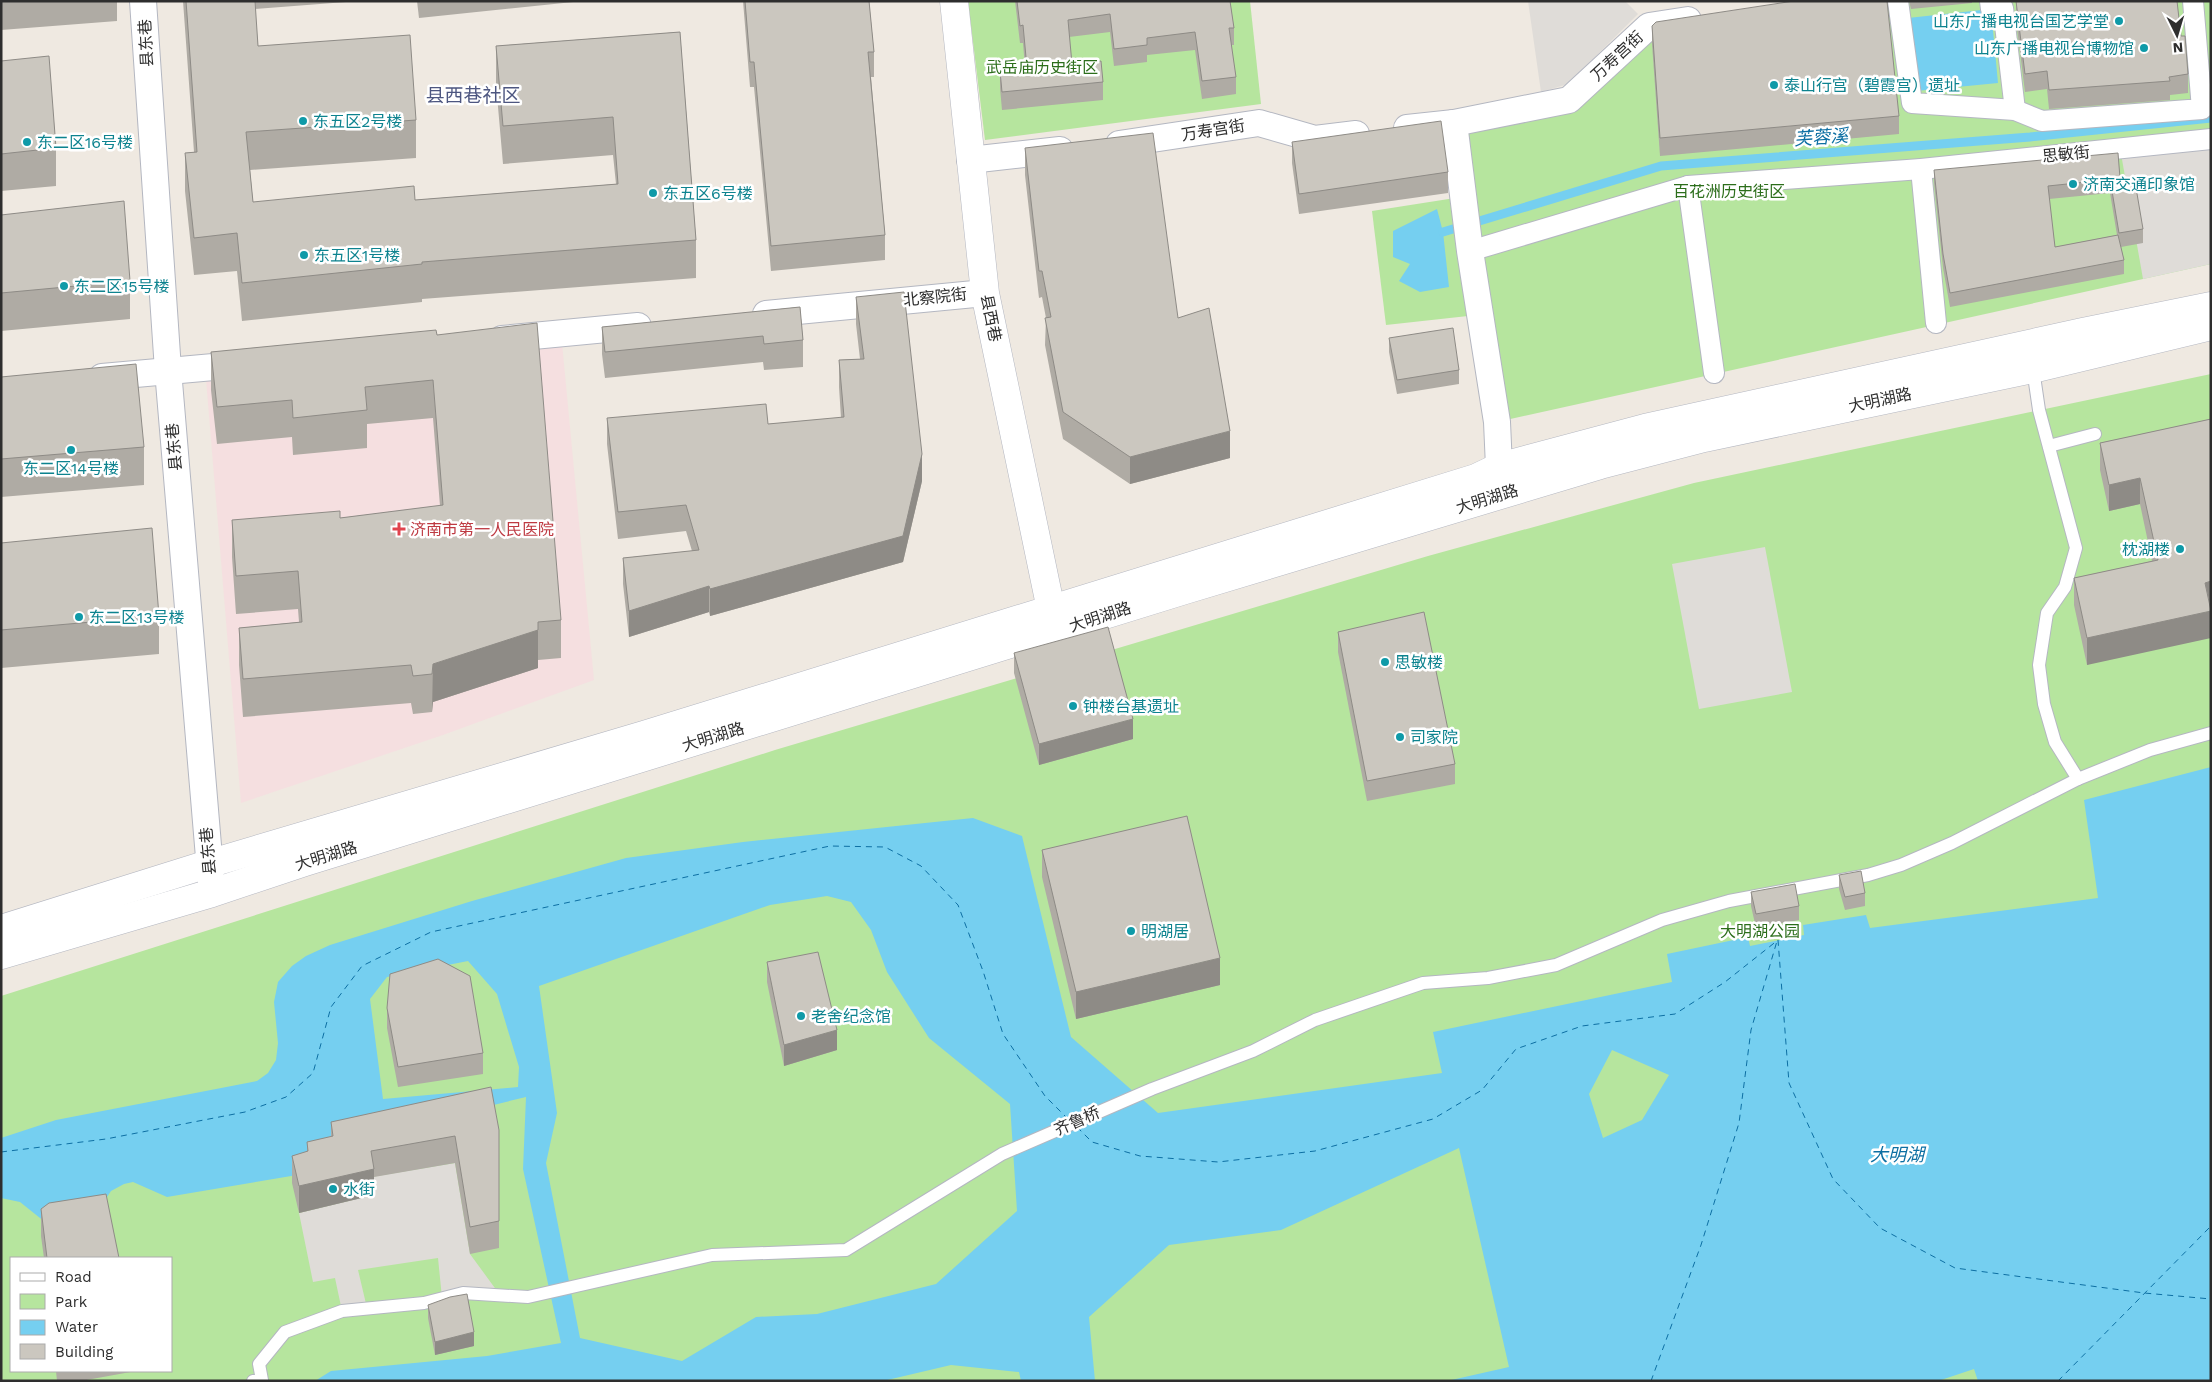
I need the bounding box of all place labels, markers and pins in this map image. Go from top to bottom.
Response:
place label: 山东广播电视台国艺学堂 [1933,12,2109,31]
marker: 山东广播电视台国艺学堂 [2113,15,2125,27]
place label: 山东广播电视台博物馆 [1974,39,2134,58]
marker: 山东广播电视台博物馆 [2138,42,2150,54]
place label: 泰山行宫（碧霞宫）遗址 [1784,76,1960,95]
marker: 泰山行宫（碧霞宫）遗址 [1768,79,1780,91]
place label: 东五区2号楼 [313,112,402,131]
marker: 东五区2号楼 [297,115,309,127]
place label: 东二区16号楼 [37,133,133,152]
marker: 东二区16号楼 [21,136,33,148]
place label: 济南交通印象馆 [2083,175,2195,194]
marker: 济南交通印象馆 [2067,178,2079,190]
place label: 东五区6号楼 [663,184,753,203]
marker: 东五区6号楼 [647,187,659,199]
place label: 东五区1号楼 [314,246,400,265]
marker: 东五区1号楼 [298,249,310,261]
place label: 东二区15号楼 [74,277,170,296]
marker: 东二区15号楼 [58,280,70,292]
marker: 东二区14号楼 [65,444,77,456]
place label: 东二区14号楼 [23,459,119,478]
place label: 济南市第一人民医院 [410,520,554,539]
marker: 济南市第一人民医院 [392,522,406,536]
place label: 枕湖楼 [2122,540,2170,559]
marker: 枕湖楼 [2174,543,2186,555]
place label: 东二区13号楼 [89,608,185,627]
marker: 东二区13号楼 [73,611,85,623]
place label: 思敏楼 [1395,653,1443,672]
marker: 思敏楼 [1379,656,1391,668]
place label: 钟楼台基遗址 [1083,697,1179,716]
marker: 钟楼台基遗址 [1067,700,1079,712]
place label: 司家院 [1410,728,1458,747]
marker: 司家院 [1394,731,1406,743]
place label: 明湖居 [1141,922,1189,941]
marker: 明湖居 [1125,925,1137,937]
place label: 老舍纪念馆 [811,1007,891,1026]
marker: 老舍纪念馆 [795,1010,807,1022]
place label: 水街 [343,1180,375,1199]
marker: 水街 [327,1183,339,1195]

